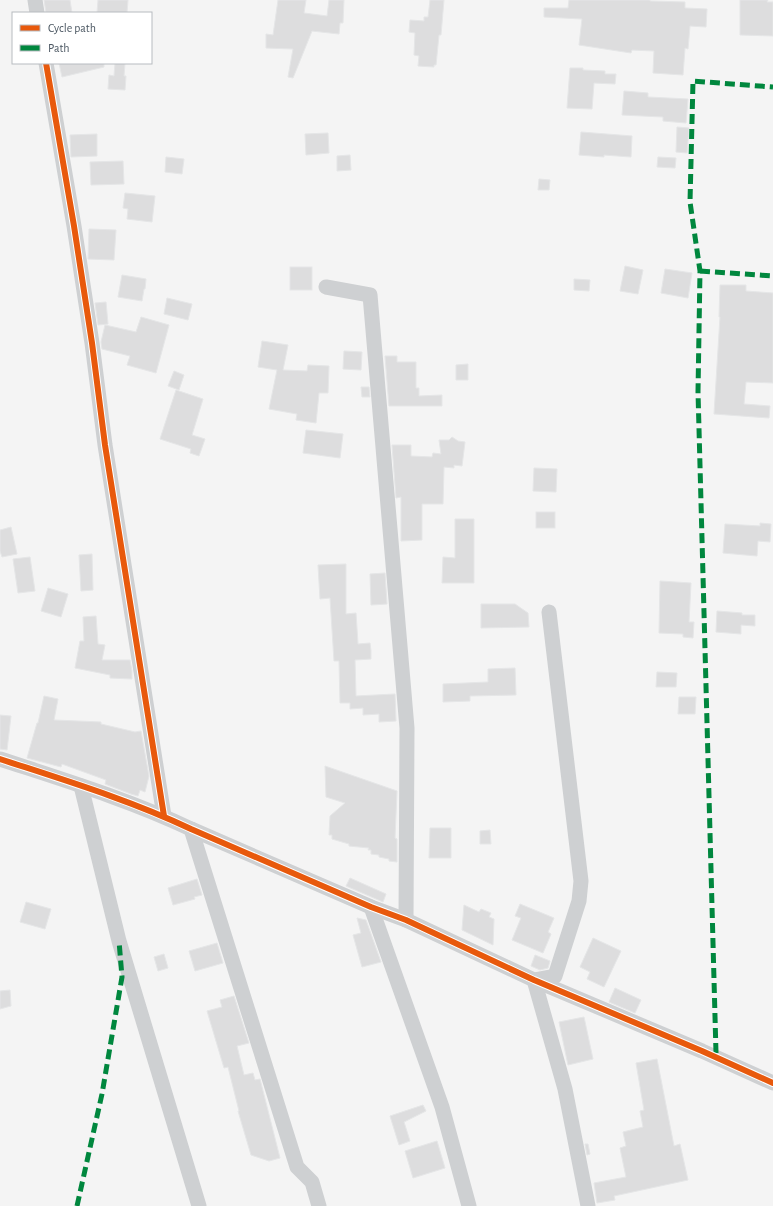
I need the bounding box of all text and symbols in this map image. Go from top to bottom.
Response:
legend [12,12,152,64]
text: Cycle path [48,22,96,35]
text: Path [48,42,70,54]

